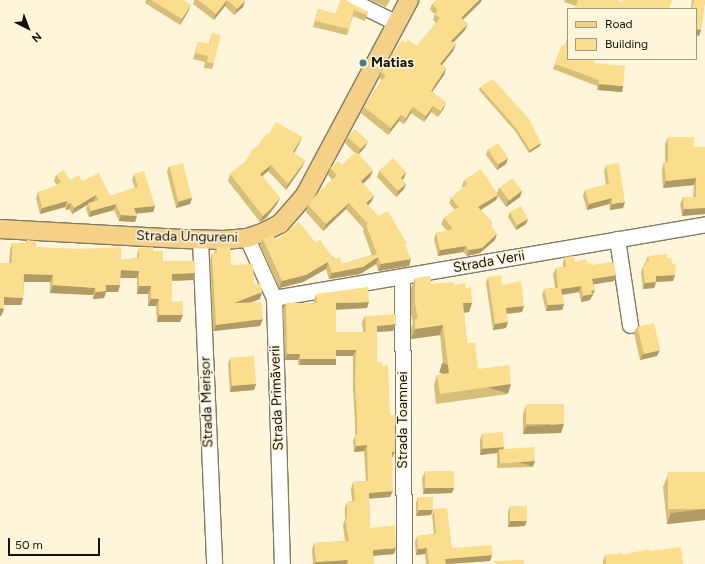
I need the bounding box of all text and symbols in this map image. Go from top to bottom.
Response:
north arrow [8,8,48,48]
legend [567,8,697,60]
text: Road [605,17,633,31]
text: N [29,30,44,45]
text: Building [605,37,648,51]
place label: Matias [371,55,414,71]
marker: Matias [358,58,368,68]
street label: Strada Ungureni [136,228,238,246]
street label: Strada Verii [452,247,526,277]
street label: Strada Primăverii [267,345,287,451]
street label: Strada Merișor [197,356,217,448]
street label: Strada Toamnei [395,371,411,469]
scale bar [10,530,102,556]
text: 50 m [15,538,43,552]

